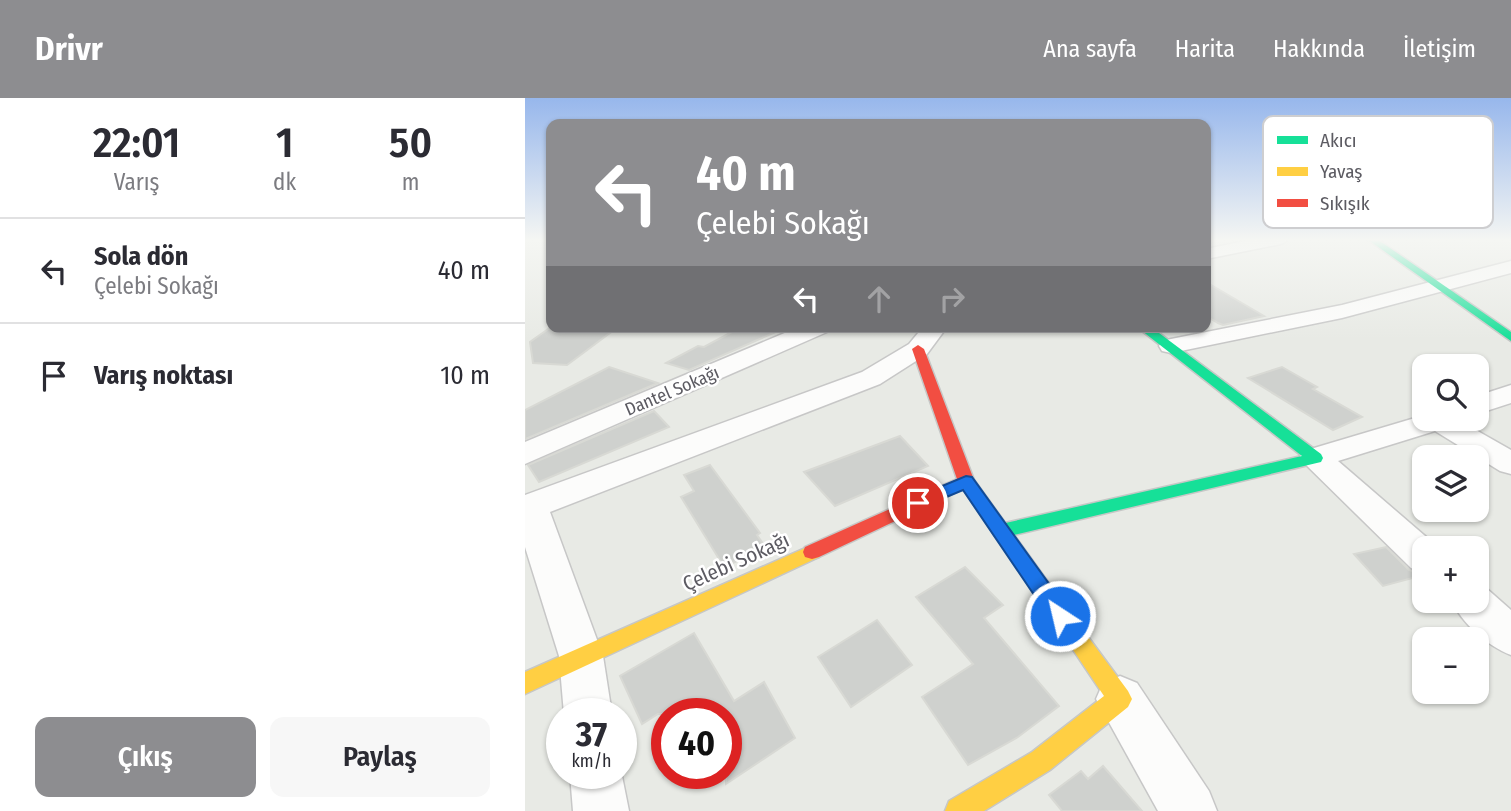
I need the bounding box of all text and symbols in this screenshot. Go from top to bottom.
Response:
text: Drivr [35,29,103,69]
text: Ana sayfa [1043,35,1137,63]
text: Harita [1175,35,1235,63]
text: Hakkında [1273,35,1365,63]
text: İletişim [1403,35,1476,63]
legend [1263,116,1493,228]
text: 22:01 [93,118,180,168]
text: 1 [276,118,293,168]
text: 50 [389,118,432,168]
text: Akıcı [1320,129,1357,152]
text: 40 m [696,144,796,203]
icon: left [581,147,672,238]
text: Yavaş [1320,160,1362,183]
text: Varış [114,168,159,196]
text: dk [273,168,296,196]
text: m [402,168,419,196]
text: Sıkışık [1320,192,1370,215]
text: Çelebi Sokağı [696,204,870,242]
text: Sola dön [94,241,188,272]
icon: left [35,252,73,290]
text: 40 m [438,255,490,286]
text: Çelebi Sokağı [94,272,219,300]
icon: left [787,280,825,318]
icon: ahead [860,280,898,318]
icon: right [933,280,971,318]
map controls [1412,354,1489,704]
button: search [1412,354,1489,431]
icon: arrive [35,357,73,395]
text: Varış noktası [94,360,233,391]
text: 10 m [440,360,490,391]
street label: Dantel Sokağı [622,361,722,421]
button: layers [1412,445,1489,522]
pin [888,473,948,533]
icon: arrive [899,484,937,522]
street label: Çelebi Sokağı [679,527,793,597]
button: + [1412,536,1489,613]
position arrow [1023,579,1097,653]
button: − [1412,627,1489,704]
speed limit sign: 40 [651,698,742,789]
text: 37 [576,713,607,755]
button: Çıkış [35,717,256,797]
button: Paylaş [270,717,490,797]
text: km/h [571,750,612,772]

